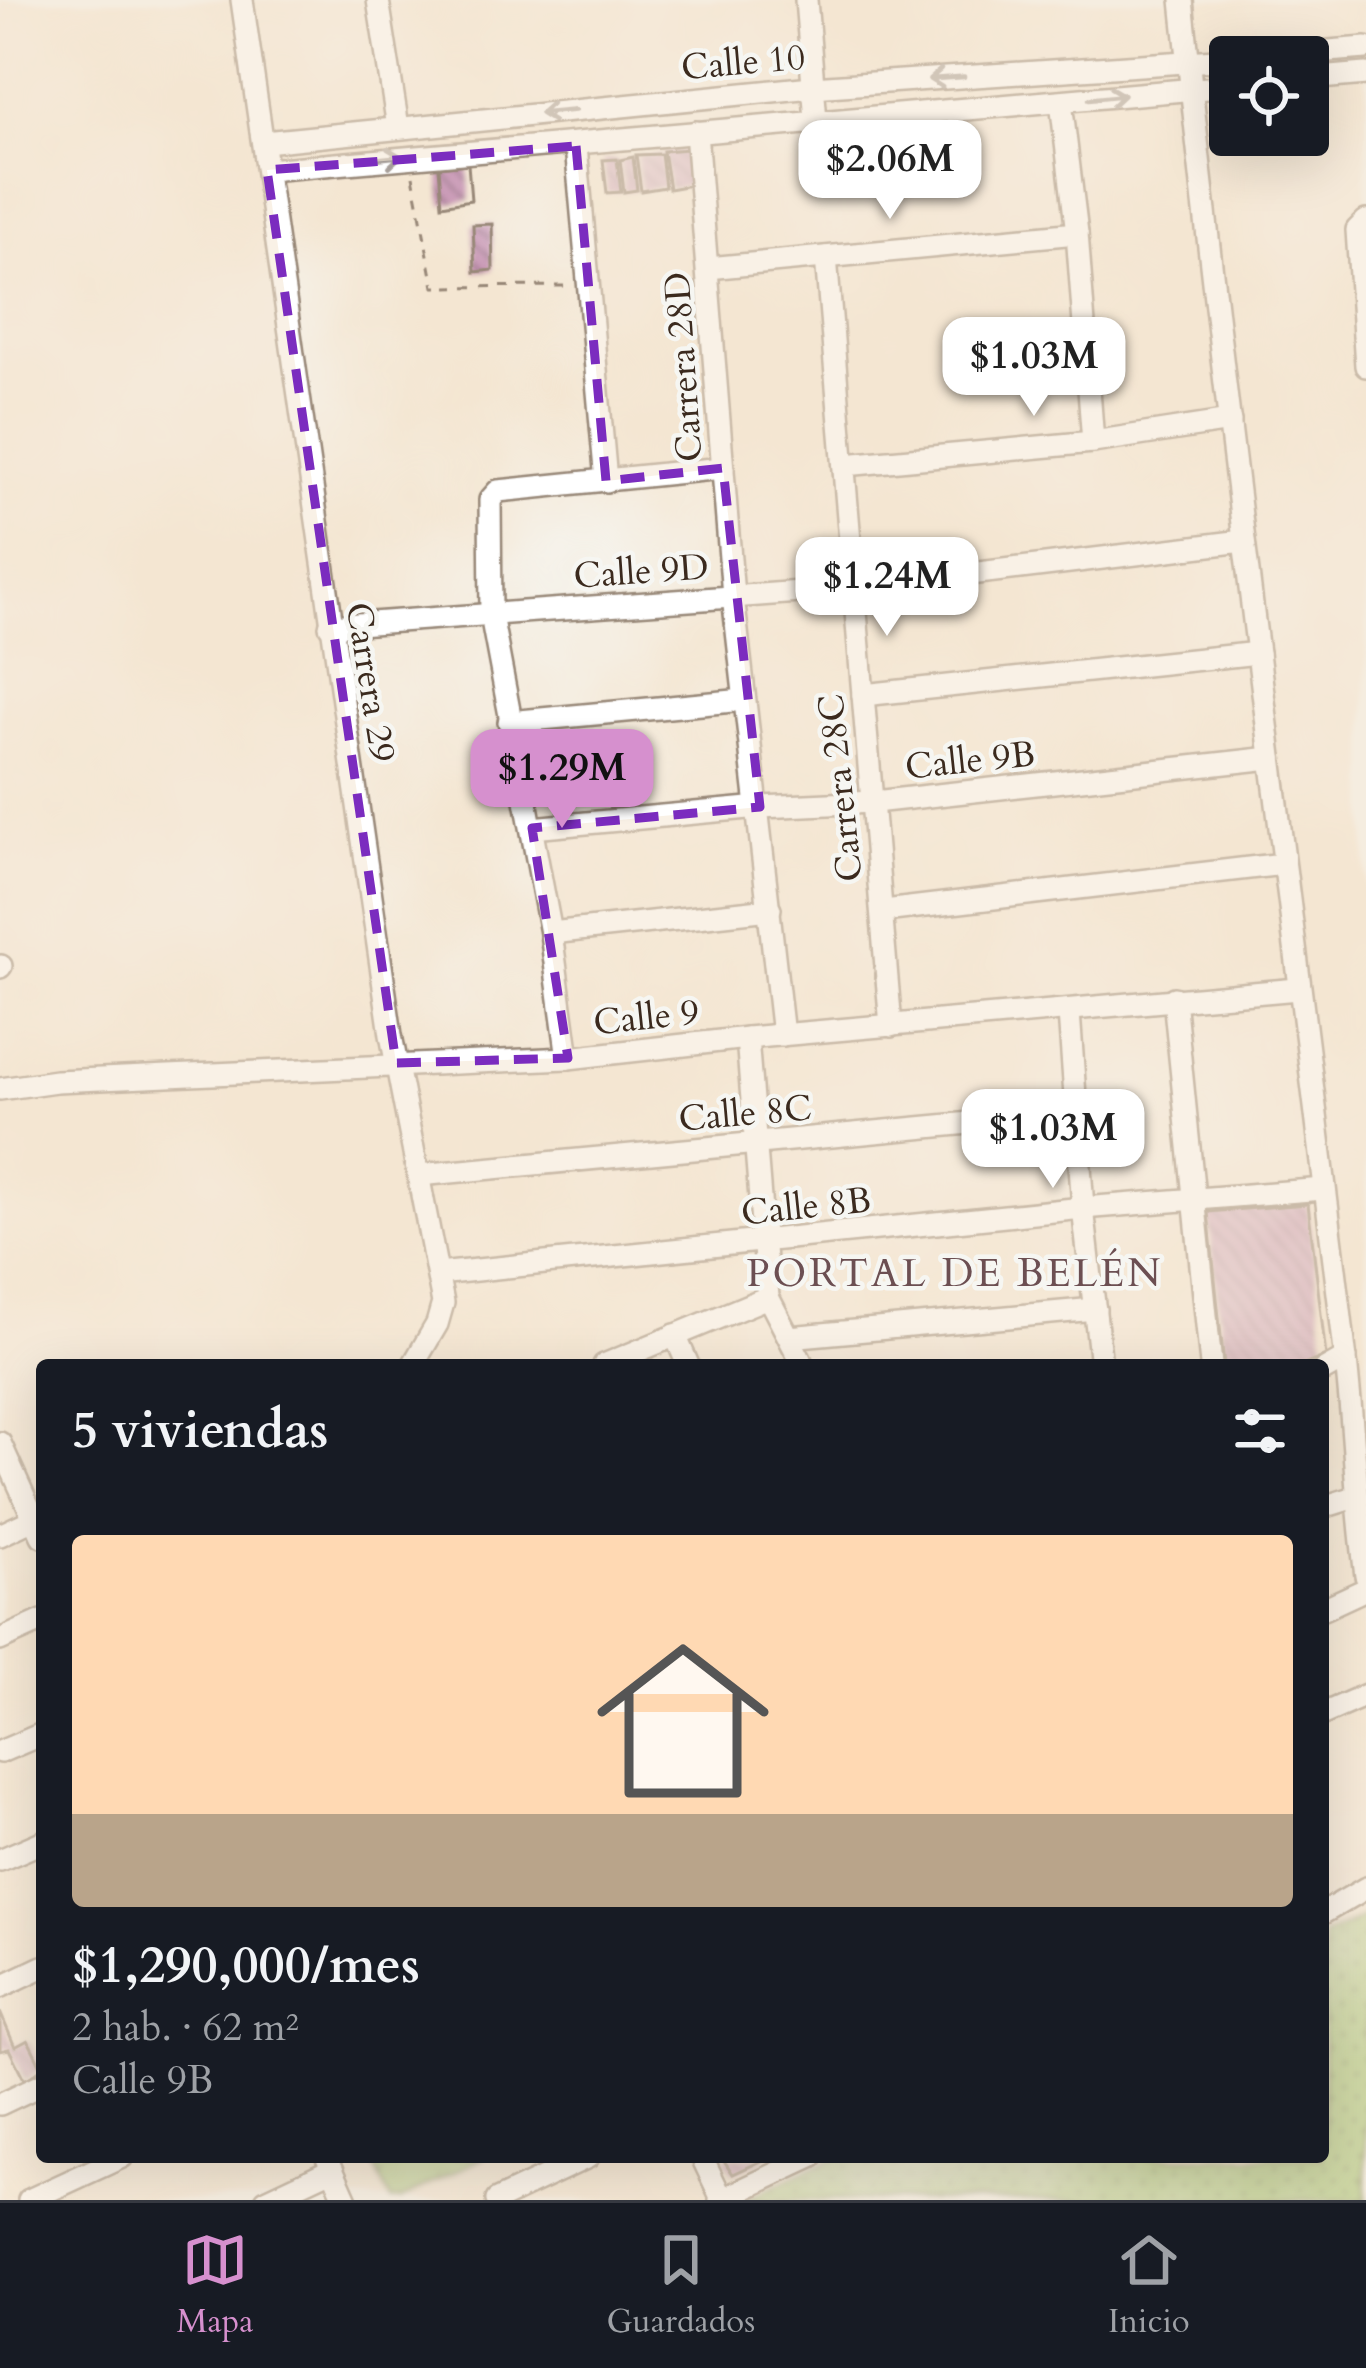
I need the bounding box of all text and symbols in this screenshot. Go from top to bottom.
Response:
street label: Calle 10 [679,33,807,92]
map controls [1209,36,1329,156]
button: locate [1209,36,1329,156]
one-way arrow [927,67,966,90]
one-way arrow [1087,86,1126,108]
one-way arrow [538,101,577,124]
pin: $2.06M [792,120,988,222]
text: $2.06M [825,132,955,185]
one-way arrow [364,146,403,169]
street label: Carrera 28D [652,270,715,463]
pin: $1.03M [936,317,1132,419]
text: $1.03M [969,329,1099,382]
pin: $1.24M [789,537,985,639]
street label: Calle 9D [572,542,710,601]
text: $1.24M [822,549,952,602]
street label: Carrera 29 [334,599,407,766]
street label: Carrera 28C [806,692,875,884]
pin: $1.29M [464,729,660,831]
street label: Calle 9B [903,729,1038,792]
text: $1.29M [497,741,627,794]
street label: Calle 9 [591,988,701,1047]
street label: Calle 8C [677,1083,814,1144]
pin: $1.03M [955,1089,1151,1191]
text: $1.03M [988,1101,1118,1154]
street label: Calle 8B [739,1175,874,1238]
district label: PORTAL DE BELÉN [747,1247,1163,1300]
text: 5 viviendas [72,1396,328,1466]
icon: filters [1227,1398,1293,1464]
icon: home [575,1613,791,1829]
text: $1,290,000/mes [72,1931,420,2001]
text: 2 hab. · 62 m² [72,2001,299,2054]
text: Calle 9B [72,2054,213,2107]
tab: Mapa [176,2227,254,2344]
tab: Guardados [606,2227,755,2344]
tab: Inicio [1108,2227,1190,2344]

